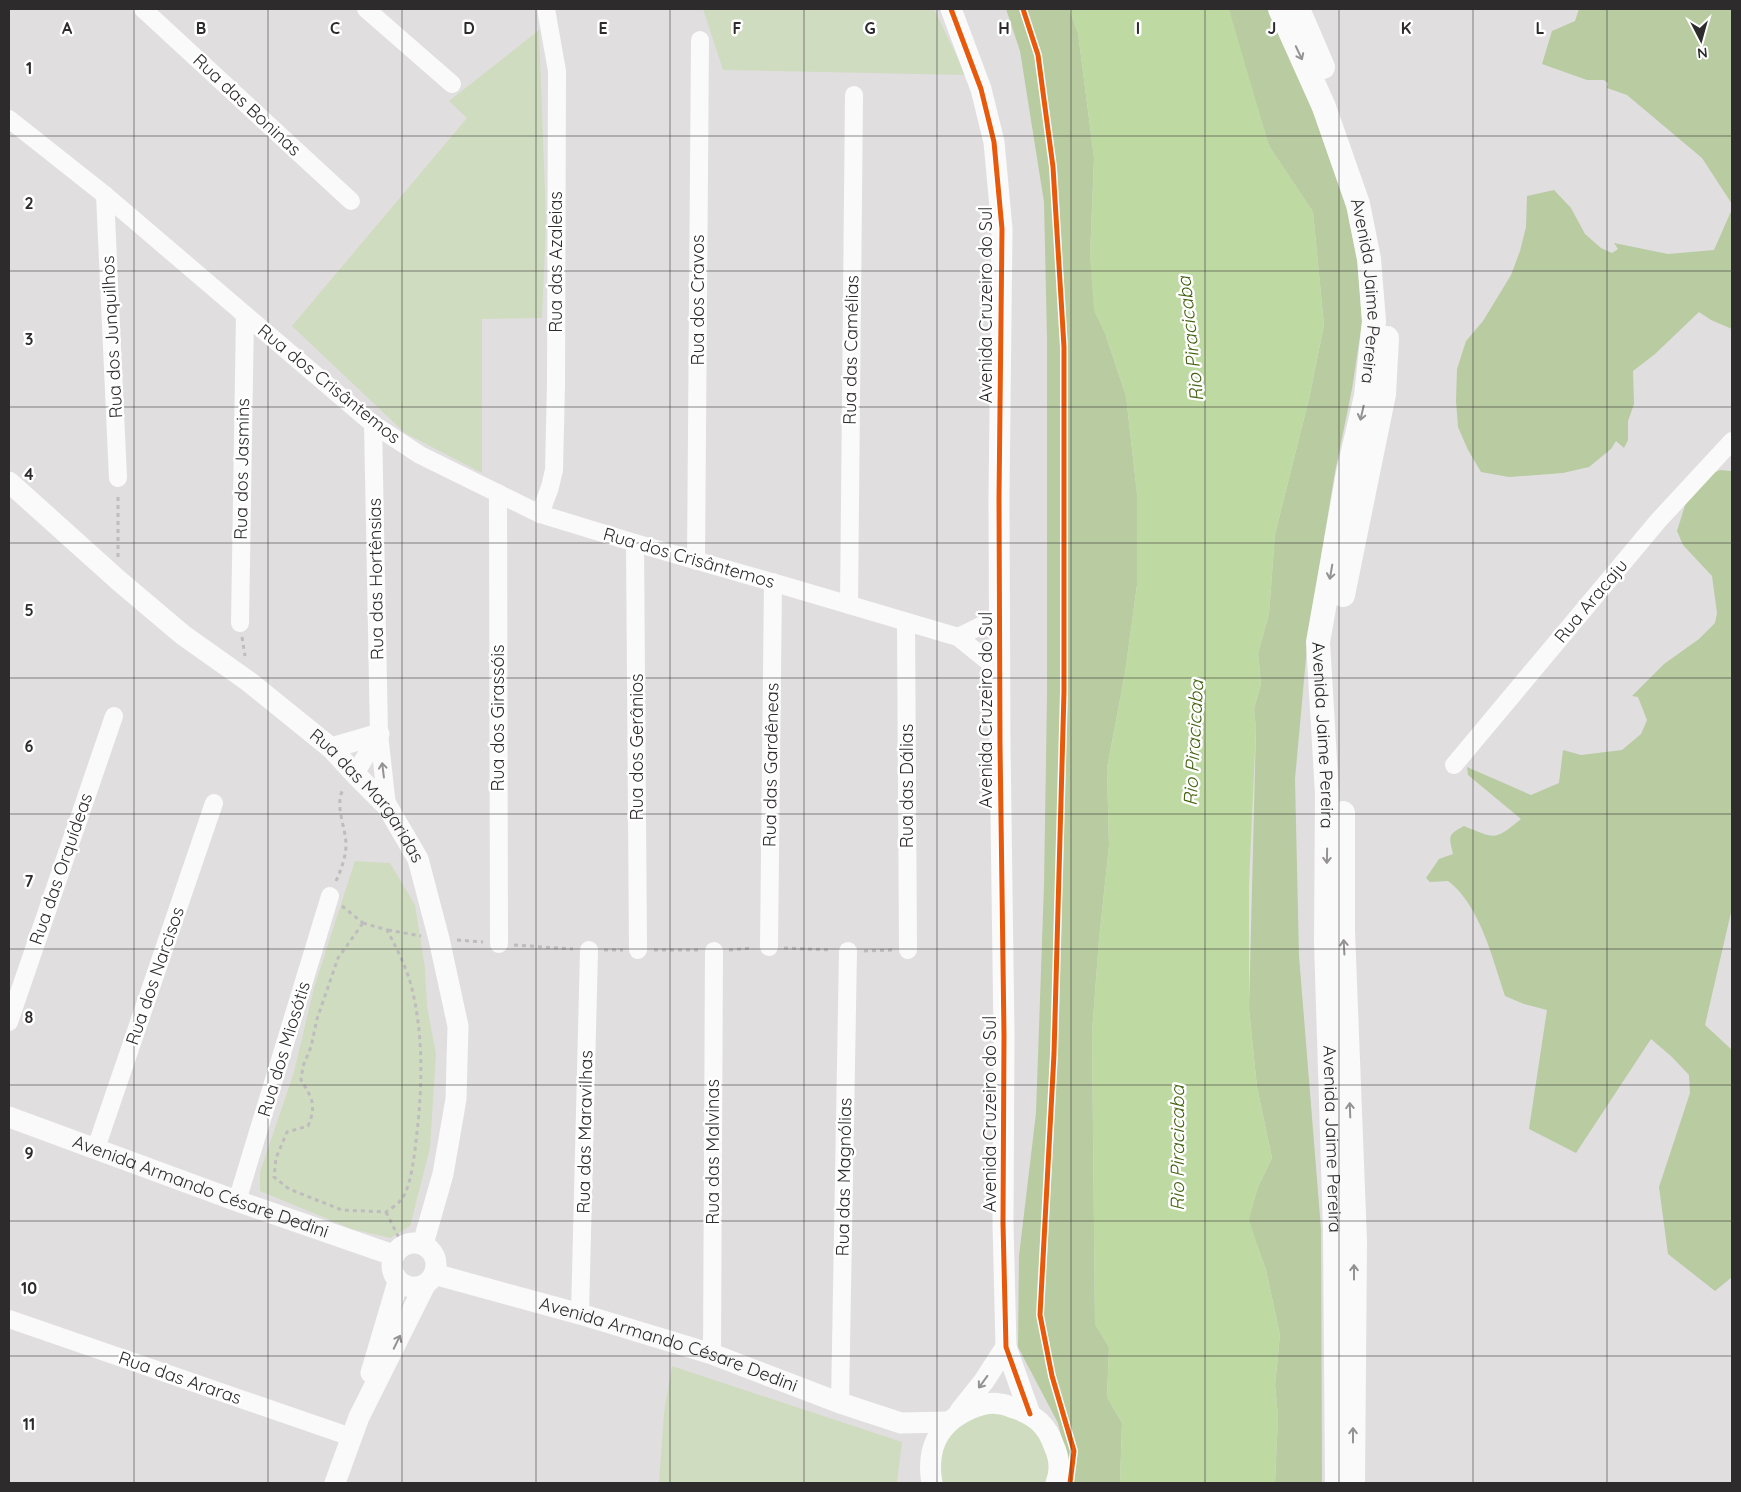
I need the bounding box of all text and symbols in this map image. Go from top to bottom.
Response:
north arrow [1676,15,1726,65]
text: A [62,18,73,38]
text: B [196,18,206,38]
text: C [330,18,340,38]
text: D [463,18,475,38]
text: E [598,18,608,38]
text: F [733,18,742,38]
text: G [864,18,876,38]
text: H [998,18,1010,38]
text: I [1136,18,1140,38]
text: J [1268,18,1276,38]
text: K [1401,18,1411,38]
text: L [1536,18,1545,38]
text: N [1696,43,1708,62]
one-way arrow [1295,46,1305,61]
street label: Rua das Boninas [188,49,306,161]
text: 1 [26,58,32,78]
street label: Rua das Azaleias [544,191,567,333]
text: 2 [24,193,34,213]
street label: Avenida Jaime Pereira [1346,194,1386,385]
street label: Avenida Cruzeiro do Sul [974,207,997,403]
street label: Rua dos Cravos [686,235,709,366]
street label: Rua dos Junquilhos [96,255,127,419]
water label: Rio Piracicaba [1171,274,1209,403]
street label: Rua das Camélias [838,275,863,425]
street label: Rua dos Crisântemos [253,319,405,448]
text: 3 [25,329,33,349]
street label: Rua dos Jasmins [229,398,254,540]
one-way arrow [1357,404,1366,420]
text: 4 [24,464,34,484]
street label: Rua das Hortênsias [363,498,388,660]
street label: Rua dos Crisântemos [601,522,778,593]
street label: Rua Aracaju [1549,554,1632,647]
one-way arrow [1325,564,1335,580]
text: 5 [24,600,34,620]
street label: Avenida Cruzeiro do Sul [974,612,997,808]
street label: Avenida Jaime Pereira [1307,641,1339,829]
street label: Rua dos Girassóis [486,644,509,792]
street label: Rua dos Gerânios [625,674,648,820]
water label: Rio Piracicaba [1178,678,1208,806]
street label: Rua das Gardêneas [758,683,783,847]
street label: Rua das Margaridas [305,723,430,867]
street label: Rua das Dálias [895,724,918,848]
text: 6 [25,736,34,756]
one-way arrow [378,762,388,778]
street label: Rua das Orquídeas [24,790,97,948]
one-way arrow [1322,848,1331,864]
text: 7 [25,871,34,891]
street label: Rua dos Narcisos [120,904,189,1048]
one-way arrow [1339,939,1348,955]
street label: Rua dos Miosótis [252,978,315,1119]
text: 8 [25,1007,34,1027]
street label: Avenida Cruzeiro do Sul [978,1016,1001,1212]
street label: Avenida Jaime Pereira [1318,1045,1347,1233]
street label: Rua das Maravilhas [572,1050,597,1214]
street label: Rua das Malvinas [701,1079,724,1225]
water label: Rio Piracicaba [1165,1084,1189,1211]
street label: Rua das Magnólias [831,1097,856,1257]
one-way arrow [1346,1102,1355,1118]
street label: Avenida Armando Césare Dedini [70,1130,332,1243]
text: 9 [24,1143,34,1163]
one-way arrow [1350,1264,1359,1280]
text: 10 [21,1278,37,1298]
street label: Avenida Armando Césare Dedini [537,1291,801,1397]
one-way arrow [393,1335,402,1350]
street label: Rua das Araras [116,1346,245,1409]
one-way arrow [978,1375,988,1389]
text: 11 [23,1414,35,1434]
one-way arrow [1348,1427,1358,1443]

